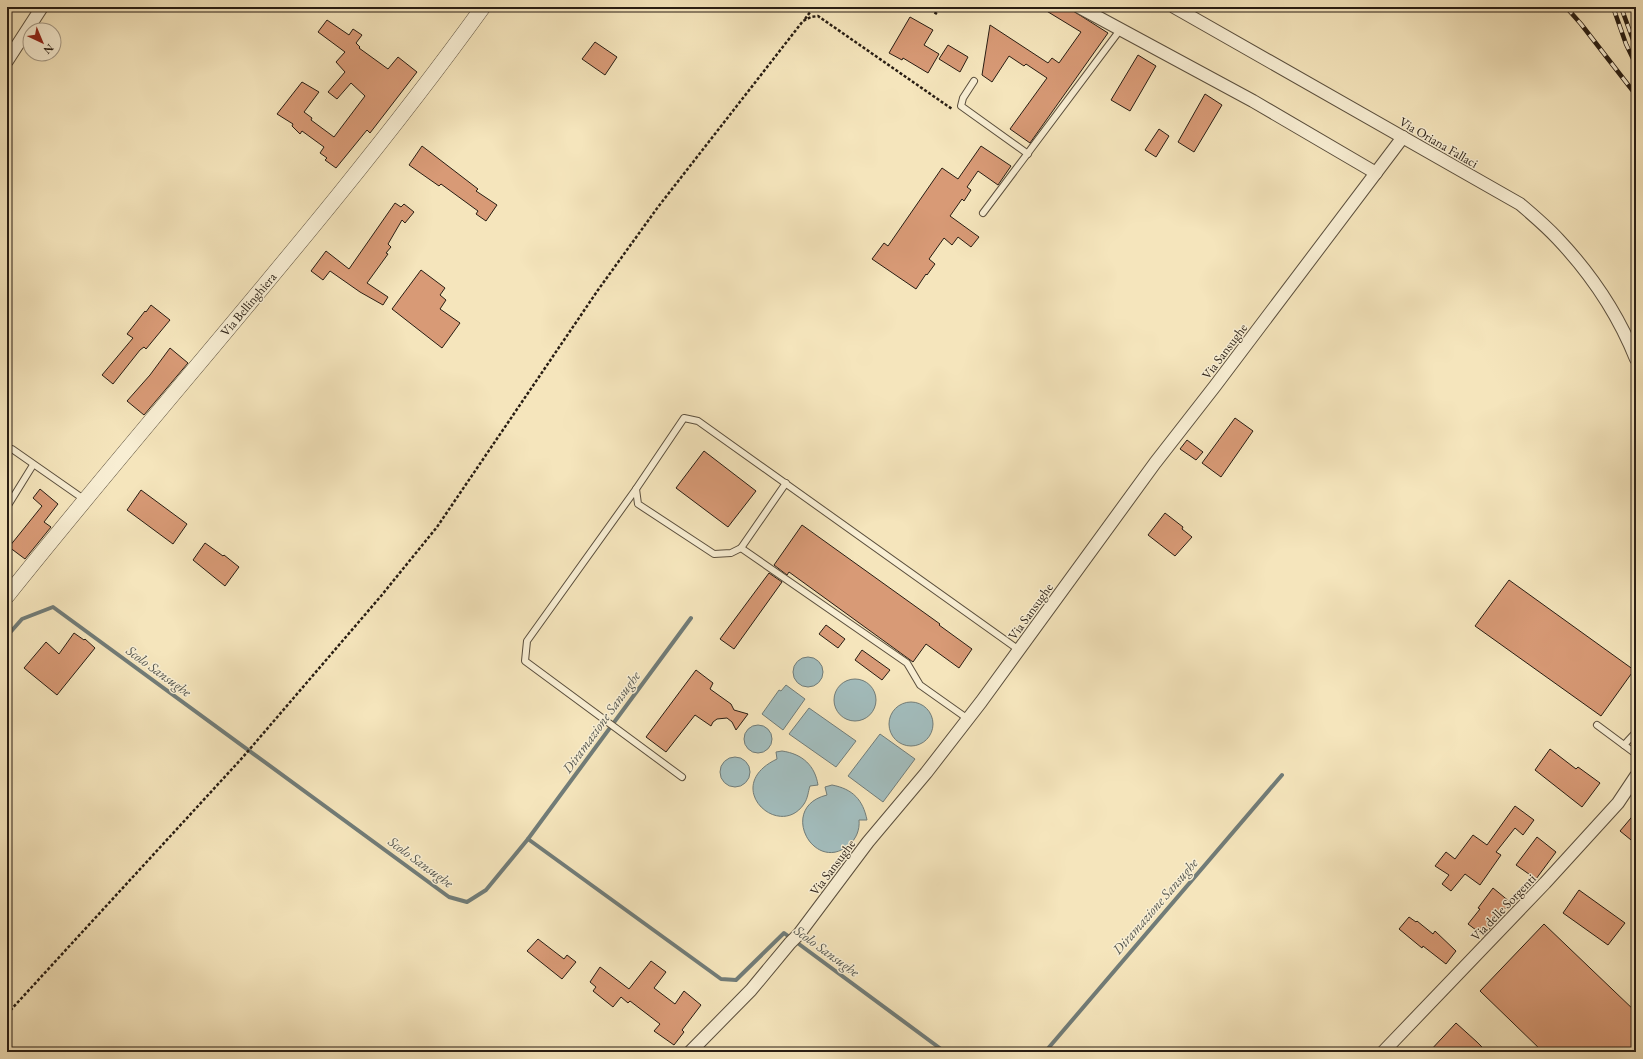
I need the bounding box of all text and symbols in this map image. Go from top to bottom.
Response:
north arrow [22,22,62,62]
text: N [41,41,57,57]
street label: Via Oriana Fallaci [1396,113,1481,172]
street label: Via Bellinghiera [217,268,281,340]
street label: Via Sansughe [1198,320,1251,383]
street label: Via Sansughe [1004,580,1057,643]
water label: Scolo Sansughe [122,641,195,701]
water label: Diramazione Sansughe [557,667,644,777]
water label: Scolo Sansughe [384,832,457,892]
street label: Via Sansughe [806,836,859,899]
water label: Diramazione Sansughe [1108,854,1202,959]
street label: Via delle Sorgenti [1467,870,1540,944]
water label: Scolo Sansughe [790,921,863,981]

